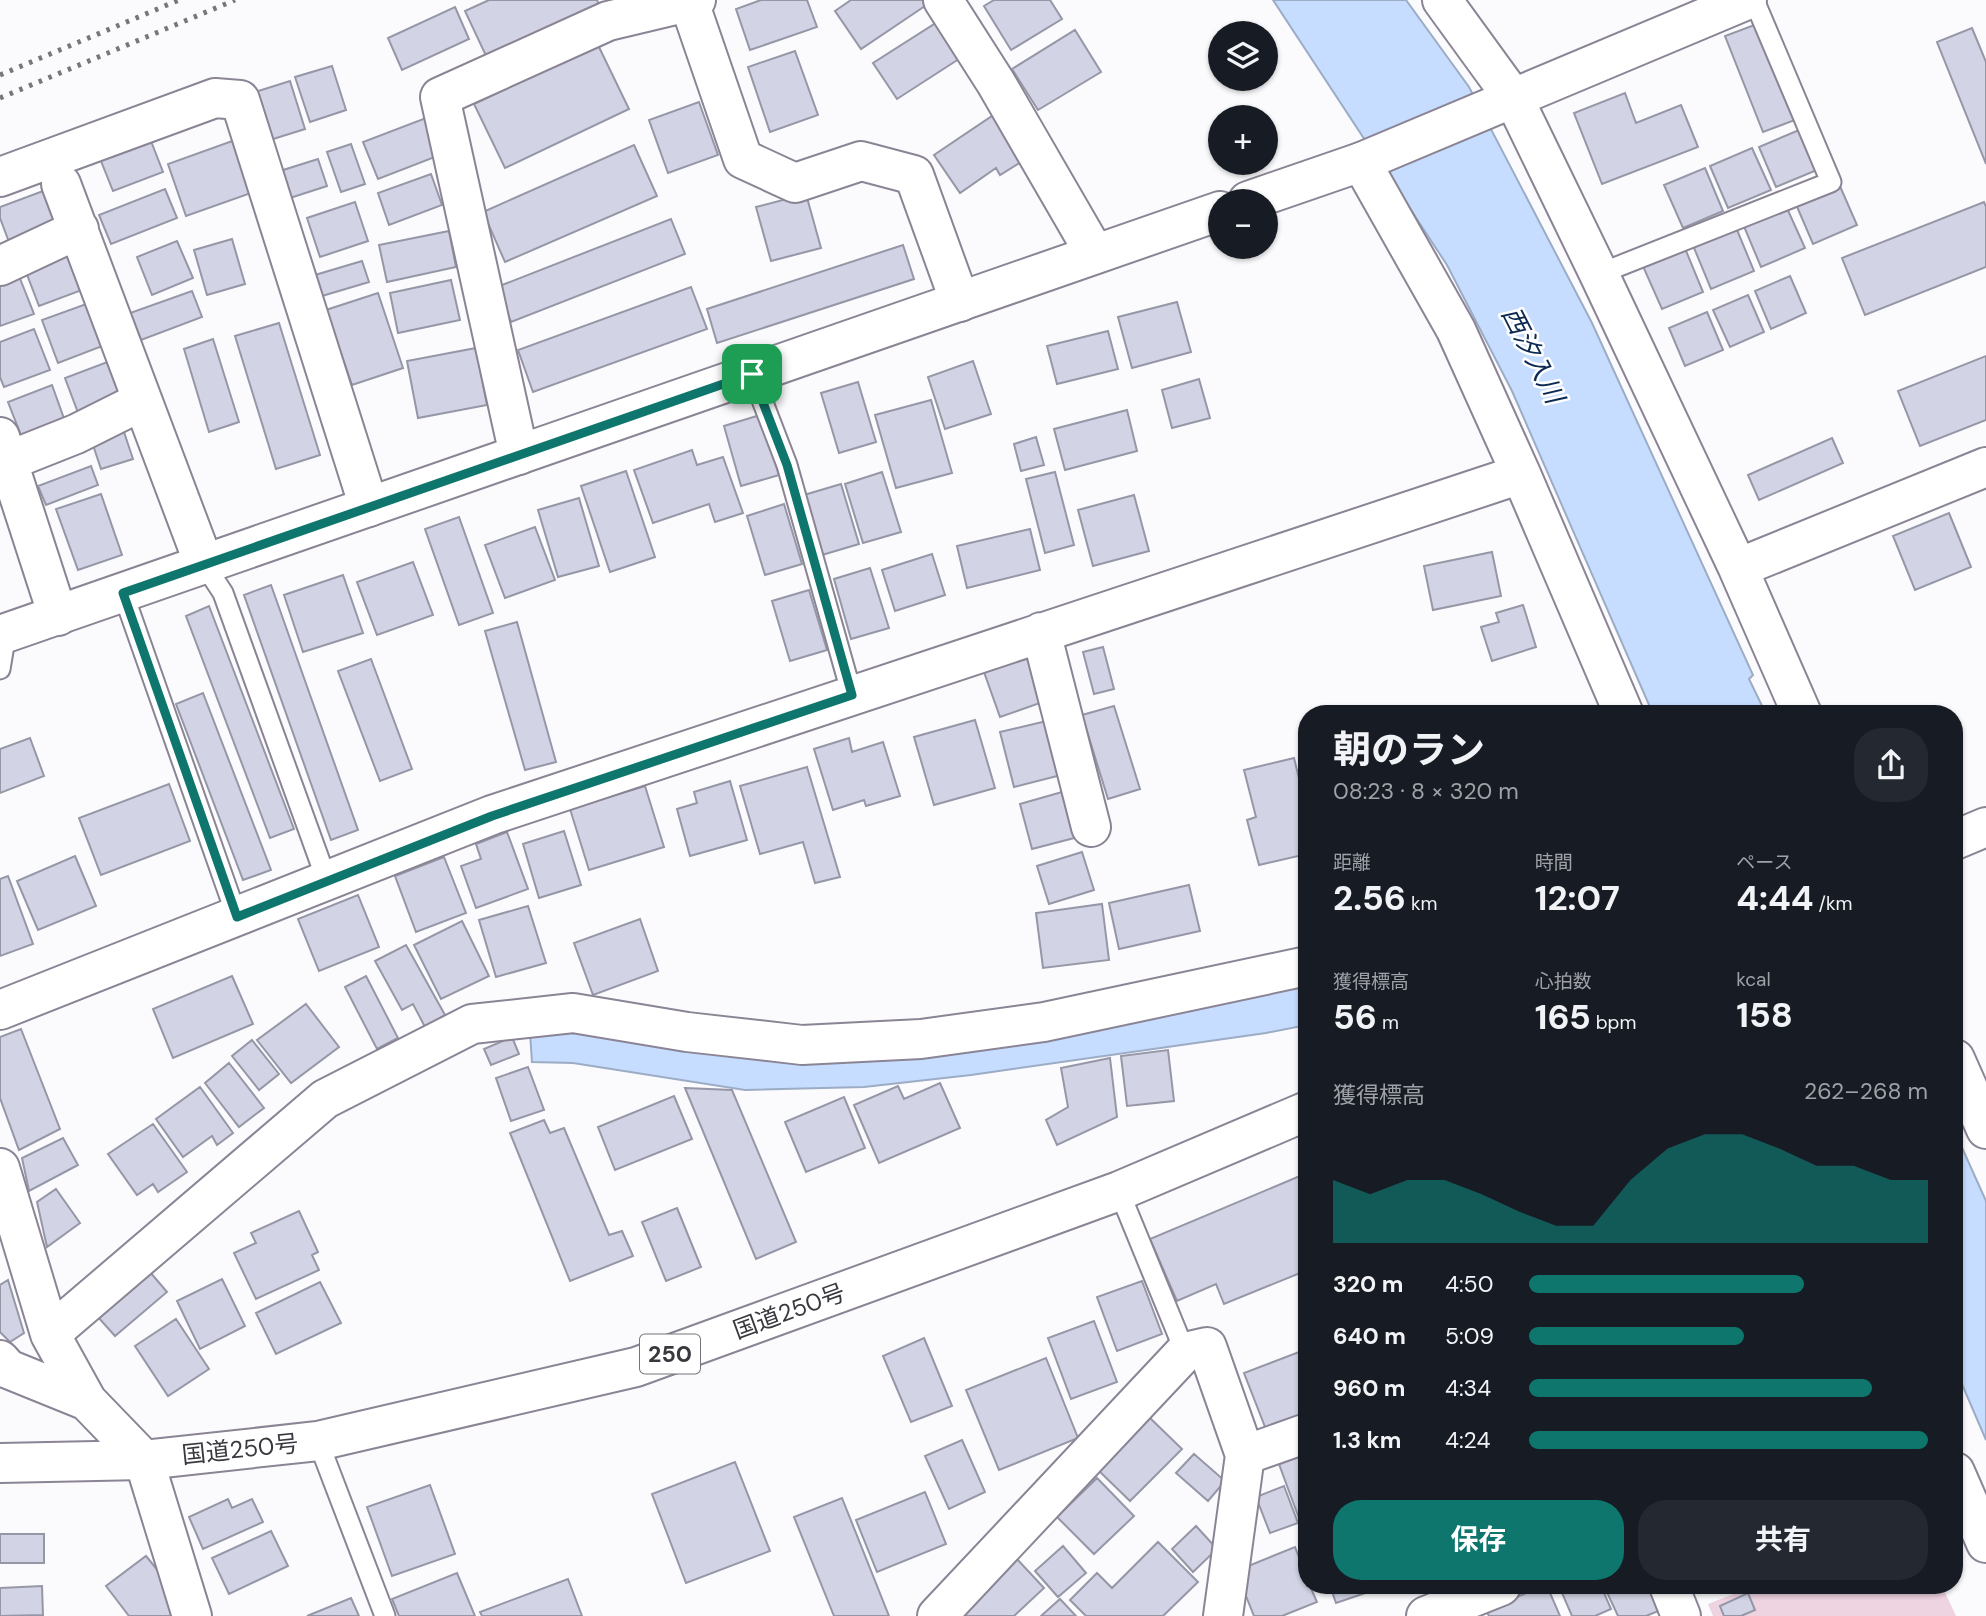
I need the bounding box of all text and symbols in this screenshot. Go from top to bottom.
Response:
map controls [1208,21,1278,259]
button: layers [1208,21,1278,91]
button: + [1208,105,1278,175]
button: − [1208,189,1278,259]
water label: 西汐入川 [1494,301,1573,412]
pin [722,344,782,404]
icon: arrive [733,355,771,393]
text: 朝のラン [1333,725,1485,775]
button: share [1854,728,1928,802]
text: 08:23 · 8 × 320 m [1333,776,1519,806]
text: 距離 [1333,850,1371,875]
text: 時間 [1535,850,1573,875]
text: ペース [1736,850,1792,875]
text: 2.56 [1333,875,1406,921]
text: 12:07 [1535,875,1620,921]
text: 4:44 [1736,875,1813,921]
text: km [1406,891,1438,916]
text: /km [1813,891,1852,916]
text: kcal [1736,967,1771,992]
text: 獲得標高 [1333,969,1409,994]
text: 心拍数 [1535,969,1592,994]
text: 158 [1736,992,1793,1038]
text: 56 [1333,994,1377,1040]
text: 165 [1535,994,1591,1040]
text: m [1377,1010,1399,1035]
text: bpm [1591,1010,1636,1035]
text: 262–268 m [1804,1076,1928,1106]
text: 獲得標高 [1333,1080,1425,1110]
text: 320 m [1333,1269,1403,1299]
text: 4:50 [1445,1269,1493,1299]
street label: 国道250号 [729,1276,849,1346]
text: 640 m [1333,1321,1406,1351]
text: 5:09 [1445,1321,1494,1351]
road number: 250 [640,1334,700,1373]
text: 960 m [1333,1373,1405,1403]
text: 4:34 [1445,1373,1491,1403]
text: 1.3 km [1333,1425,1401,1455]
text: 4:24 [1445,1425,1490,1455]
street label: 国道250号 [180,1427,300,1471]
button: 保存 [1333,1500,1624,1580]
button: 共有 [1638,1500,1928,1580]

